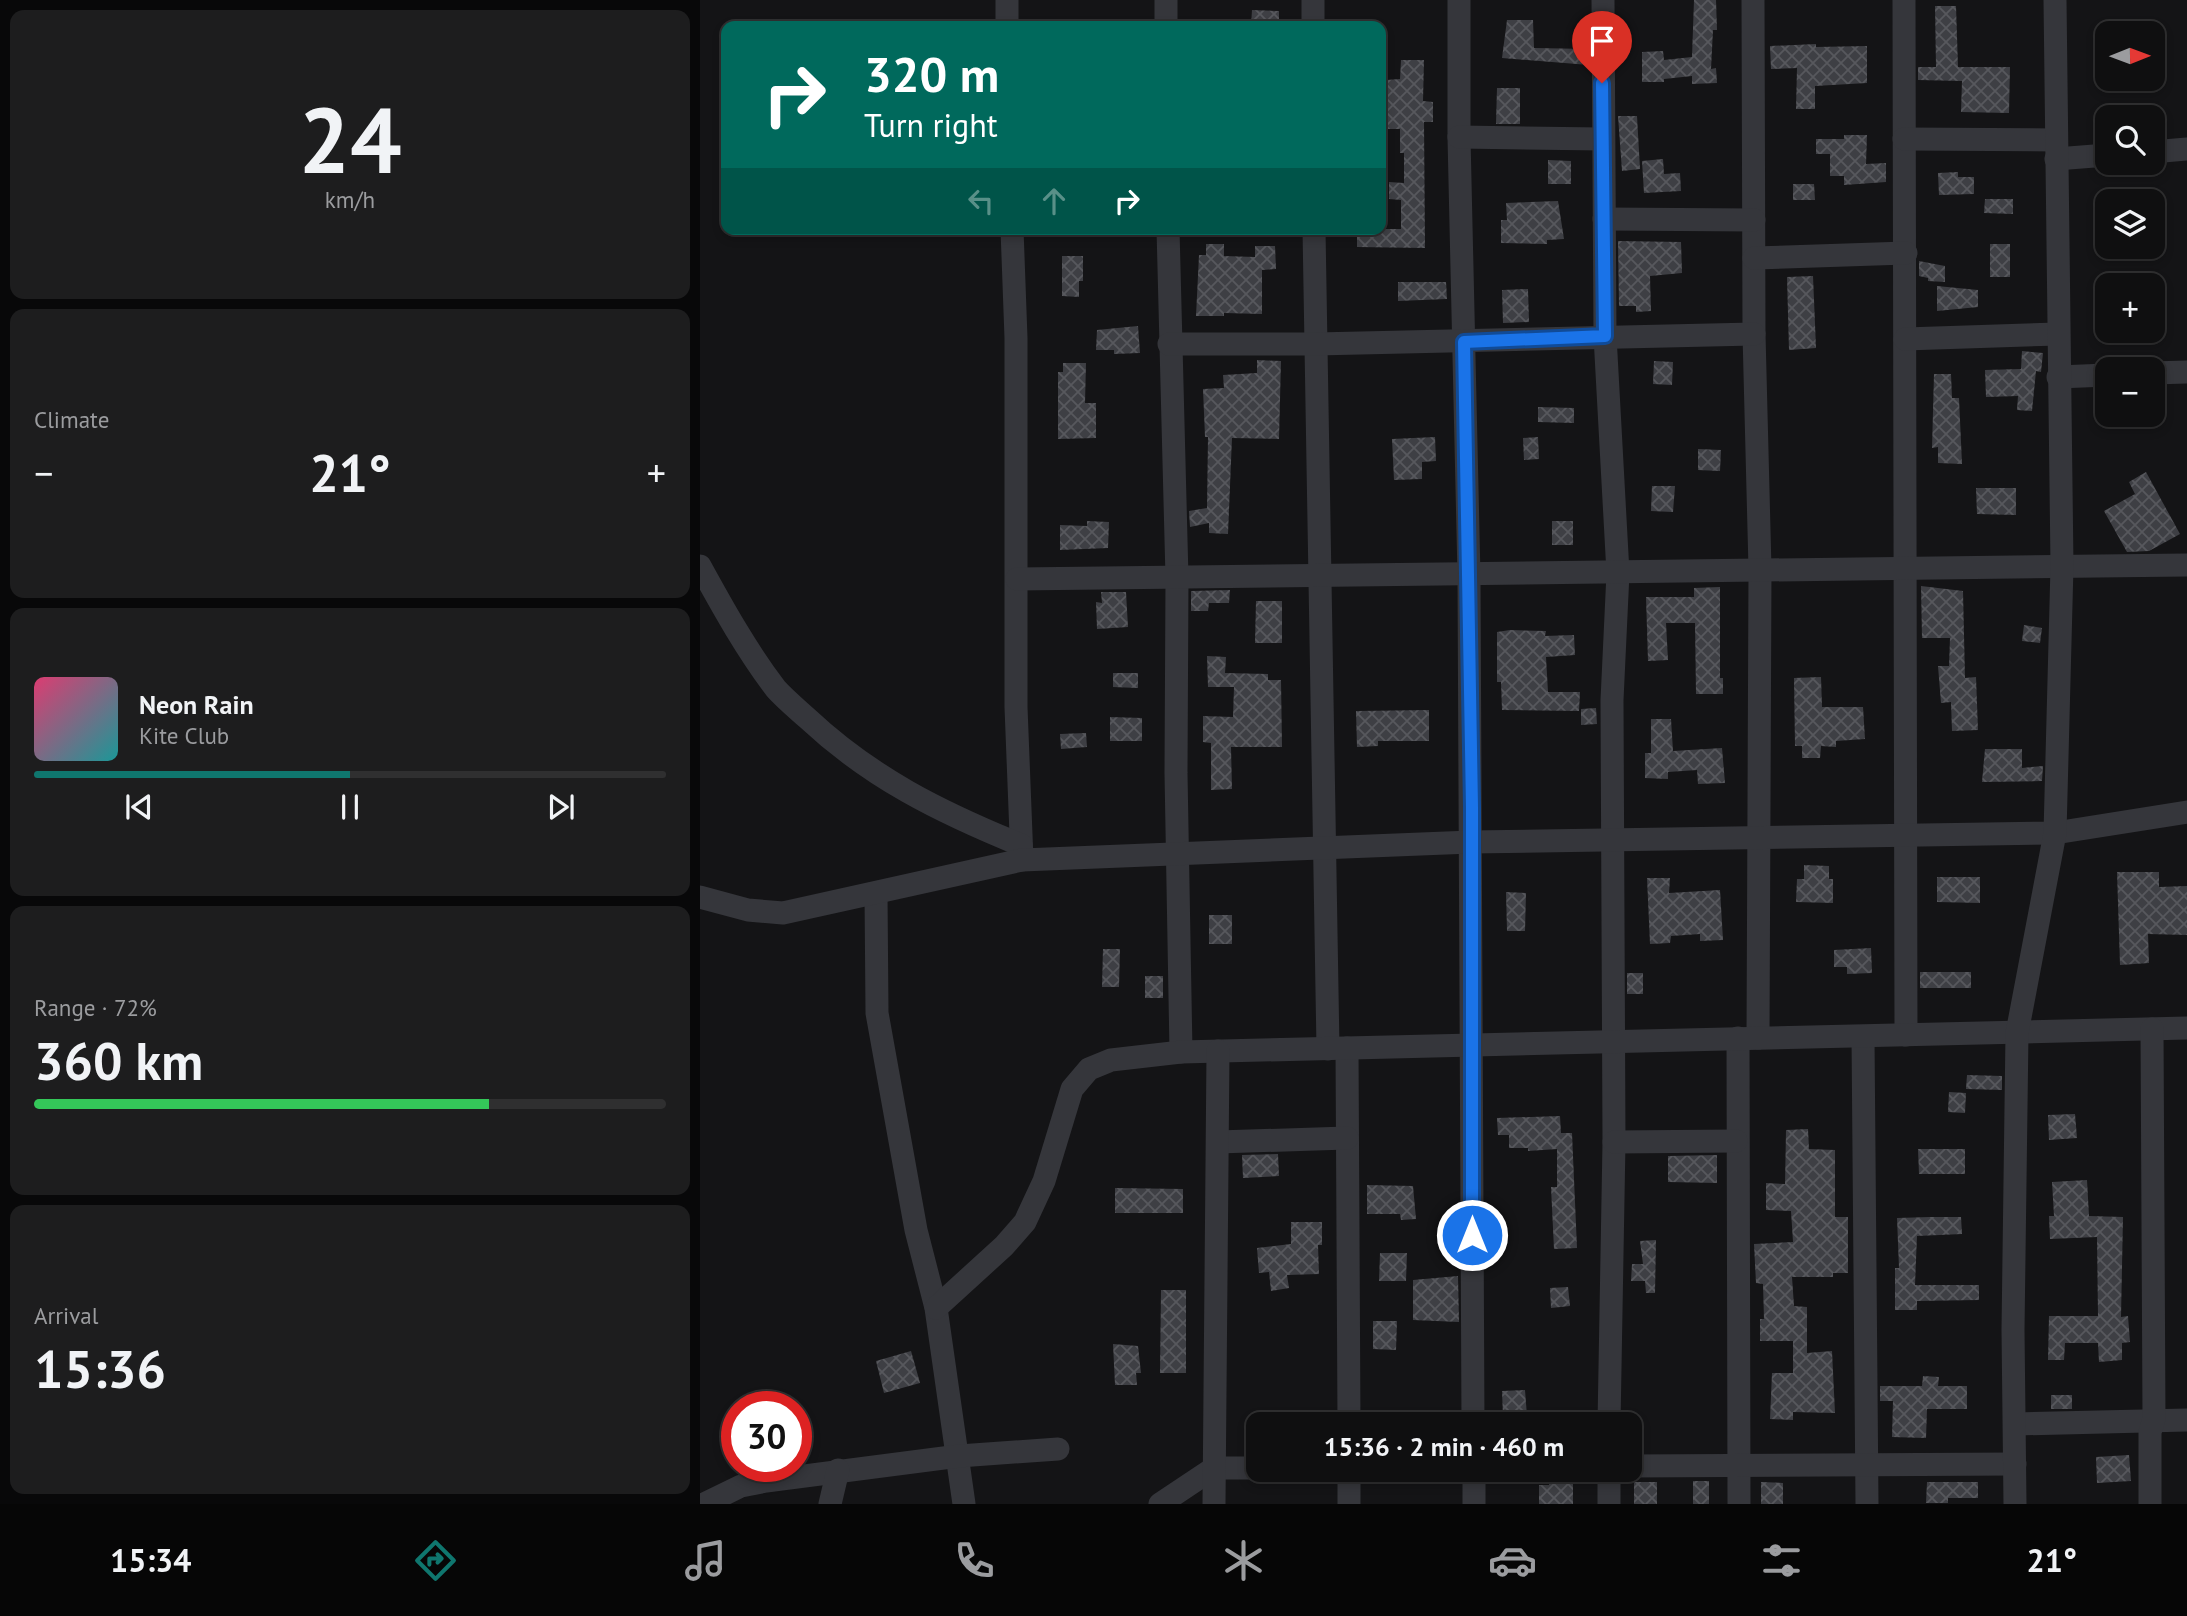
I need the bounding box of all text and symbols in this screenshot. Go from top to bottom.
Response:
pin [1572,11,1632,83]
north arrow [2095,21,2165,91]
map controls [2095,21,2165,427]
icon: arrive [1583,22,1621,60]
text: 320 m [864,42,999,106]
icon: right [749,49,840,140]
text: 24 [298,80,402,198]
text: Turn right [864,104,998,146]
button: search [2095,105,2165,175]
icon: left [962,182,1000,220]
icon: ahead [1035,182,1073,220]
icon: right [1108,182,1146,220]
text: km/h [325,185,375,214]
button: layers [2095,189,2165,259]
button: + [2095,273,2165,343]
button: − [2095,357,2165,427]
text: Climate [34,405,109,434]
text: 21° [309,439,391,506]
text: − [34,448,53,497]
text: + [647,448,666,497]
text: Neon Rain [139,688,254,721]
text: Kite Club [139,721,229,750]
icon: previous [120,788,158,826]
icon: pause [331,788,369,826]
icon: next [542,788,580,826]
text: Range · 72% [34,993,157,1022]
text: 360 km [34,1027,203,1094]
position arrow [1435,1198,1509,1272]
text: Arrival [34,1301,98,1330]
text: 15:36 [34,1335,166,1402]
speed limit sign: 30 [721,1391,812,1482]
text: 15:36 · 2 min · 460 m [1324,1430,1564,1463]
icon: directions [411,1536,460,1585]
icon: music [681,1536,730,1585]
icon: phone [950,1536,999,1585]
icon: climate [1219,1536,1268,1585]
icon: car [1488,1536,1537,1585]
icon: filters [1757,1536,1806,1585]
text: 15:34 [110,1539,191,1581]
text: 21° [2027,1539,2077,1581]

